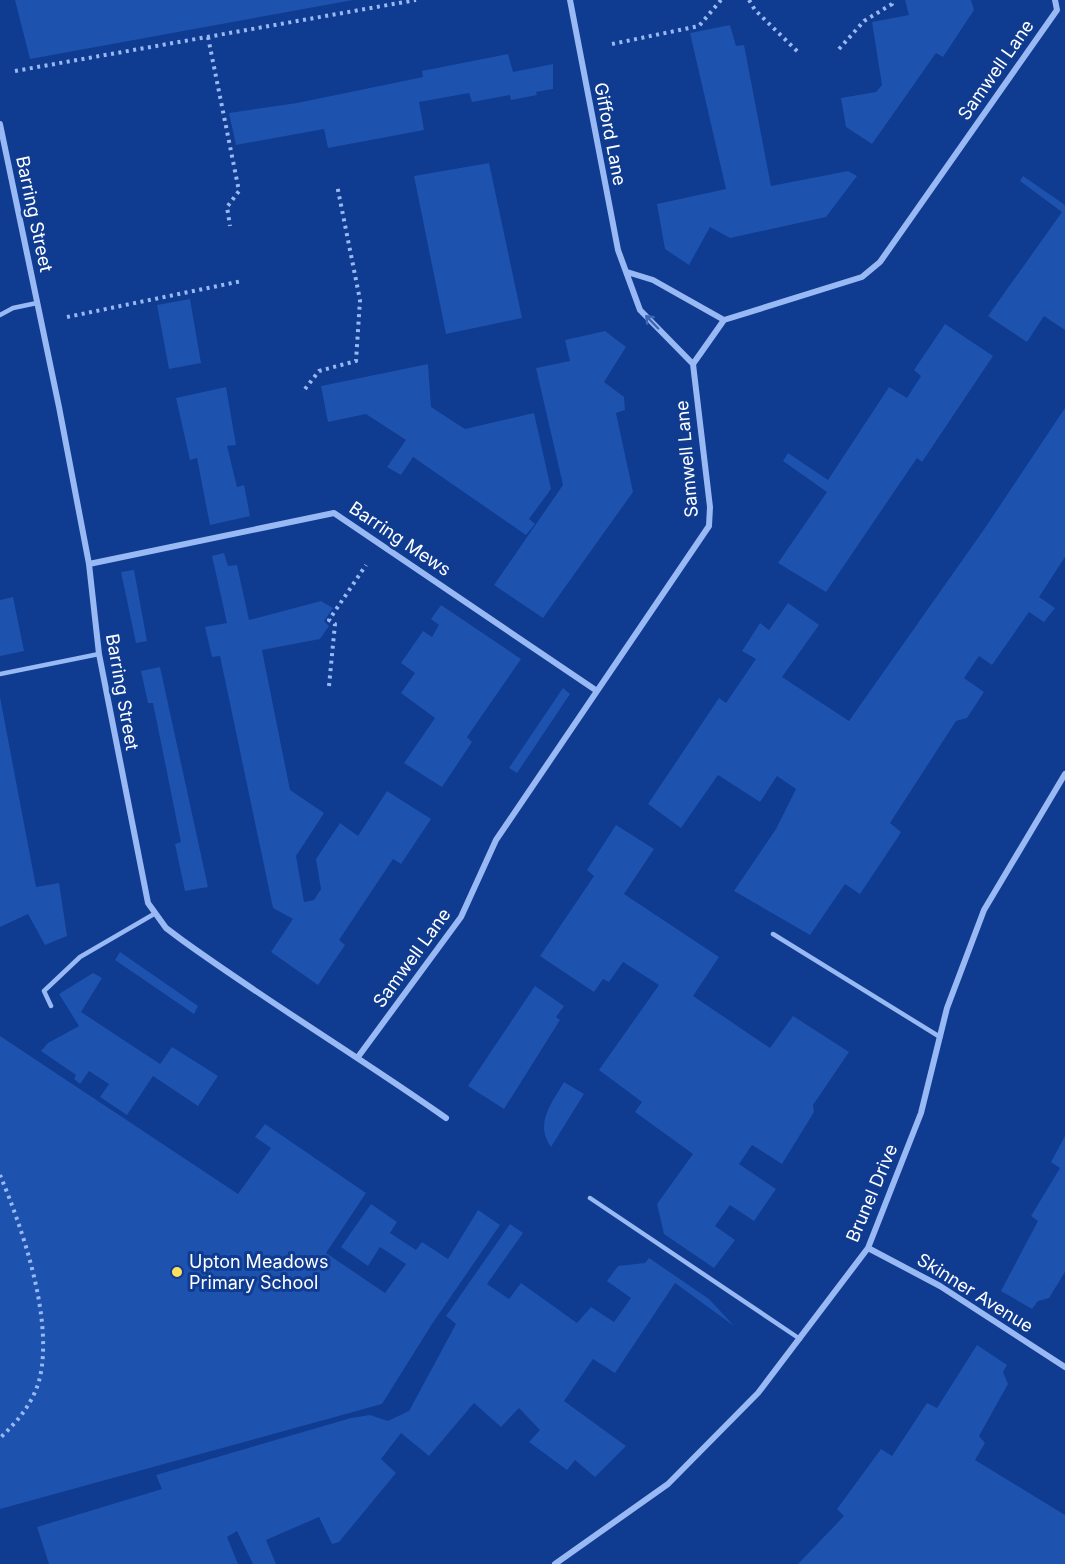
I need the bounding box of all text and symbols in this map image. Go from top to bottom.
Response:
street label: Samwell Lane [953,16,1038,124]
street label: Gifford Lane [590,81,631,187]
street label: Barring Street [12,154,57,274]
one-way arrow [645,315,660,330]
street label: Samwell Lane [671,400,702,519]
street label: Barring Mews [346,497,455,580]
street label: Barring Street [102,632,143,752]
street label: Samwell Lane [369,904,455,1011]
street label: Brunel Drive [841,1141,902,1245]
street label: Skinner Avenue [913,1249,1037,1337]
place label: Upton Meadows Primary School [189,1251,328,1293]
marker: Upton Meadows Primary School [170,1265,184,1279]

